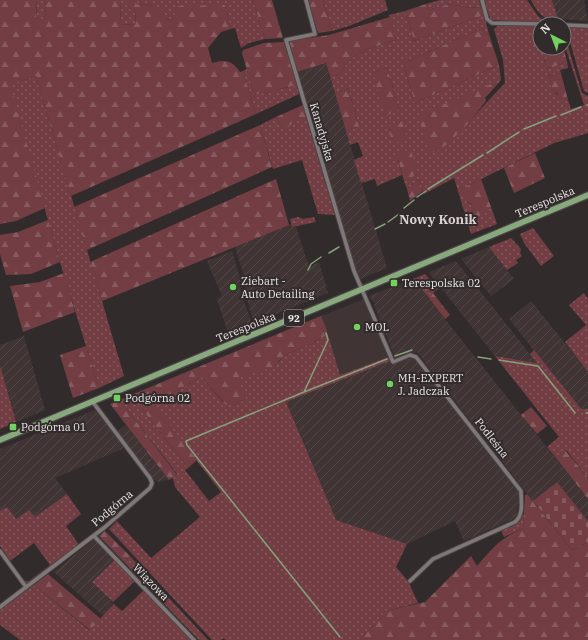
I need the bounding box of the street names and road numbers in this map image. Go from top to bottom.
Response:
street label: Kanadyjska [307,101,337,163]
street label: Terespolska [513,183,577,221]
street label: Terespolska [214,309,278,345]
road number: 92 [284,310,304,326]
street label: Podleśna [472,415,512,461]
street label: Podgórna [88,487,136,529]
street label: Wiązowa [130,561,172,603]

